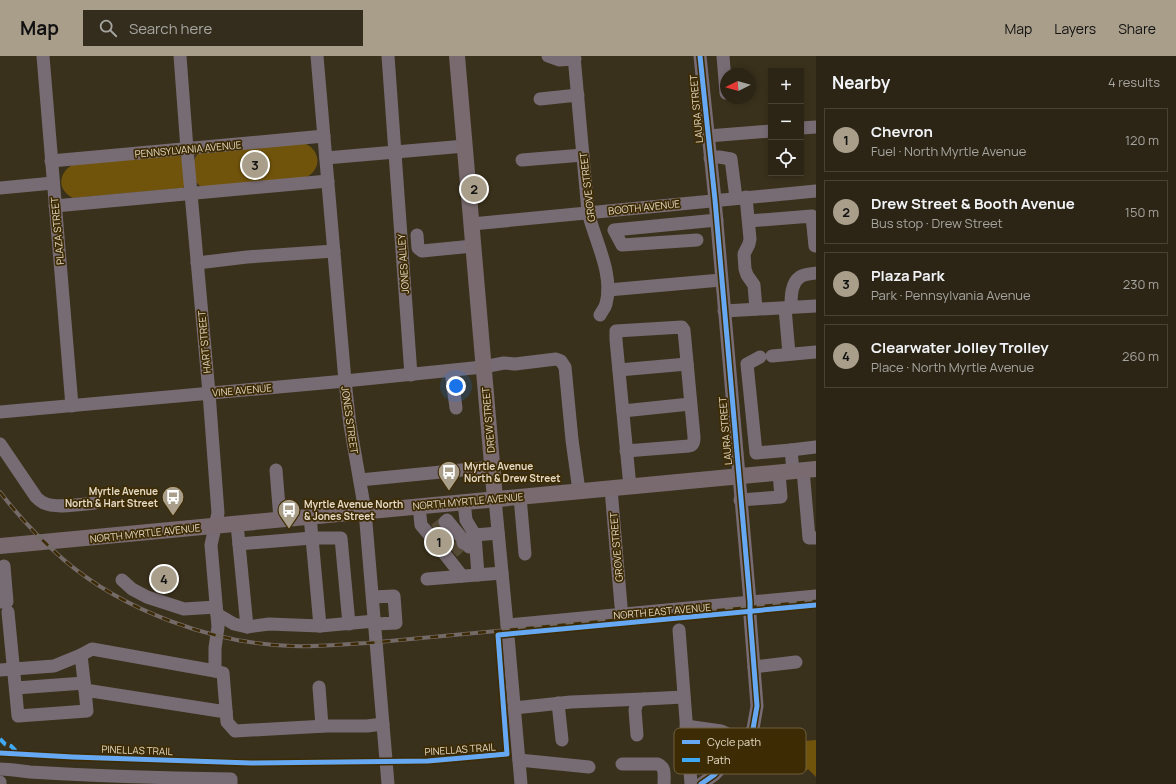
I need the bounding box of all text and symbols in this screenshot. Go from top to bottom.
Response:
search box [83,10,363,46]
text: Map [20,15,59,41]
icon: search [97,17,119,39]
text: Search here [129,18,212,39]
text: Map [1004,19,1032,38]
text: Layers [1054,19,1096,38]
text: Share [1118,19,1156,38]
north arrow [720,68,756,104]
map controls [768,68,804,176]
button: + [768,68,804,104]
text: Nearby [832,71,890,94]
text: 4 results [1108,73,1160,91]
street label: LAURA STREET [686,74,706,144]
button: − [768,104,804,140]
text: Chevron [871,121,933,142]
text: 1 [843,131,849,149]
text: 120 m [1125,131,1159,149]
street label: PENNSYLVANIA AVENUE [134,137,242,161]
button: locate [768,140,804,176]
text: Fuel · North Myrtle Avenue [871,142,1026,160]
pin: 3 [242,150,268,180]
street label: GROVE STREET [576,151,598,223]
pin: 2 [461,174,487,204]
text: Drew Street & Booth Avenue [871,193,1075,214]
street label: BOOTH AVENUE [607,196,681,218]
street label: PLAZA STREET [47,197,67,265]
text: 2 [842,203,850,221]
text: 150 m [1125,203,1159,221]
text: Bus stop · Drew Street [871,214,1003,232]
street label: JONES ALLEY [394,233,412,294]
text: Plaza Park [871,265,945,286]
text: 3 [842,275,850,293]
text: 230 m [1123,275,1159,293]
text: Park · Pennsylvania Avenue [871,286,1031,304]
street label: HART STREET [194,310,214,374]
text: Clearwater Jolley Trolley [871,337,1049,358]
text: 4 [842,347,850,365]
text: 260 m [1122,347,1159,365]
text: Place · North Myrtle Avenue [871,358,1034,376]
your location [446,376,466,396]
street label: VINE AVENUE [212,380,273,400]
street label: JONES STREET [338,385,362,455]
street label: DREW STREET [478,387,498,453]
street label: LAURA STREET [715,396,735,466]
bus stop icon: Myrtle Avenue North & Drew Street [436,459,462,492]
place label: Myrtle Avenue North & Drew Street [464,459,561,485]
place label: Myrtle Avenue North & Hart Street [65,484,158,510]
bus stop icon: Myrtle Avenue North & Hart Street [160,484,186,517]
street label: NORTH MYRTLE AVENUE [412,489,524,513]
bus stop icon: Myrtle Avenue North & Jones Street [276,497,302,530]
place label: Myrtle Avenue North & Jones Street [304,497,403,523]
street label: GROVE STREET [606,512,626,582]
street label: NORTH MYRTLE AVENUE [89,520,201,546]
pin: 1 [426,527,452,557]
pin: 4 [151,564,177,594]
street label: NORTH EAST AVENUE [613,600,712,622]
legend [674,728,806,774]
text: Cycle path [707,734,761,749]
street label: PINELLAS TRAIL [424,740,496,758]
street label: PINELLAS TRAIL [101,742,173,758]
text: Path [707,752,730,767]

